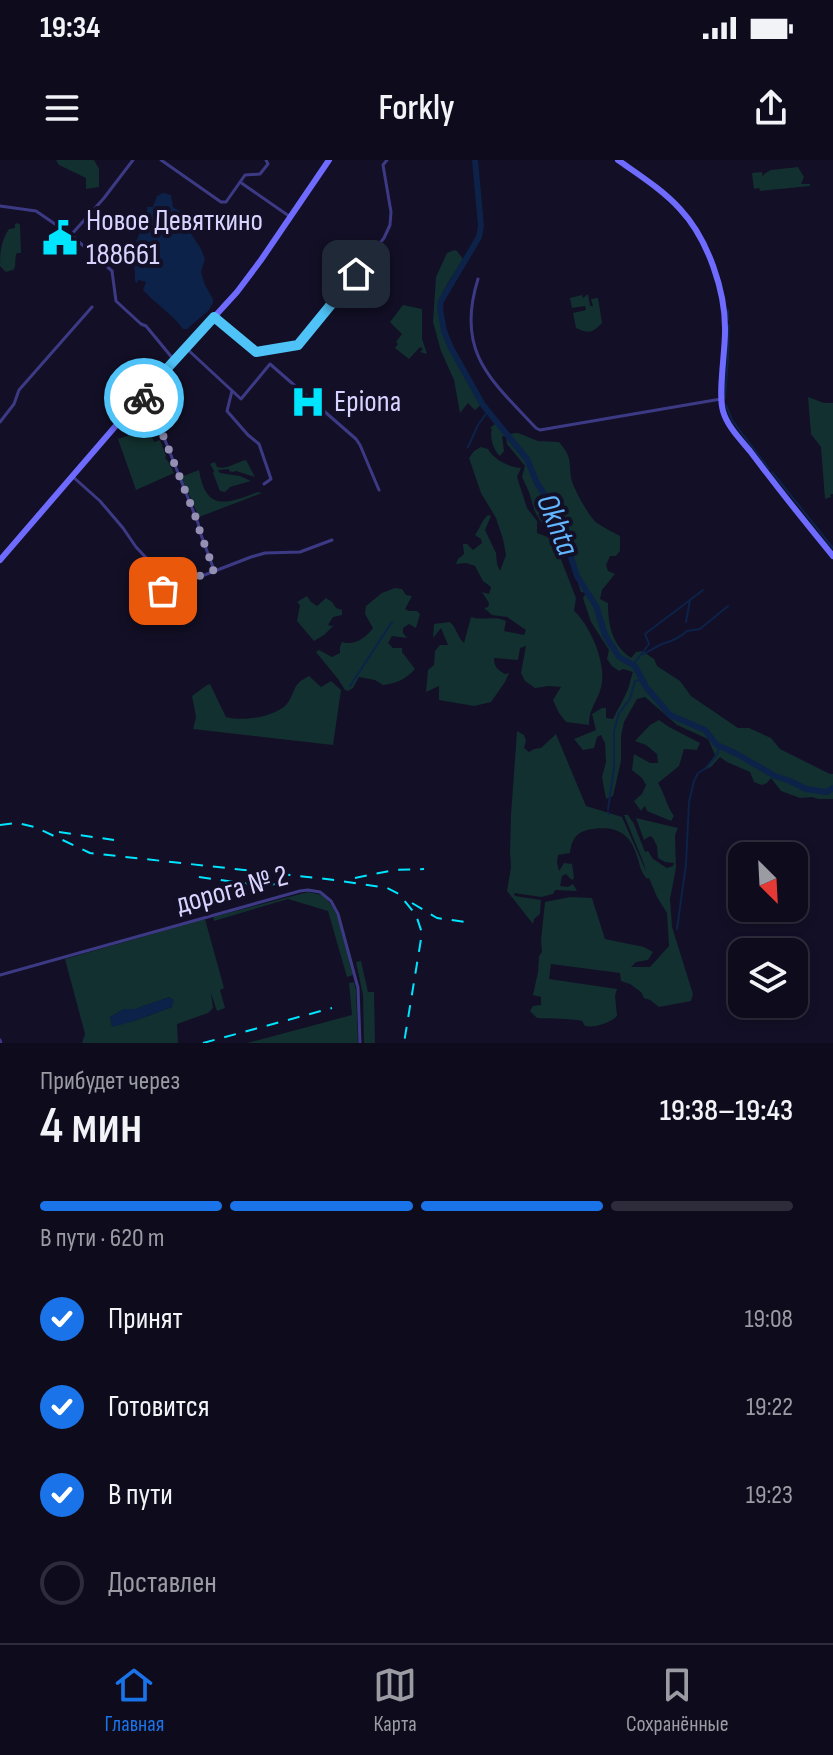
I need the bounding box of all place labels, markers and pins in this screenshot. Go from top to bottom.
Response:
place label: Новое Девяткино 188661 [86,203,263,273]
public building icon: Новое Девяткино 188661 [41,219,79,257]
pin [322,240,390,308]
hospital icon: Epiona [289,383,327,421]
place label: Epiona [334,384,401,420]
pin [129,557,197,625]

